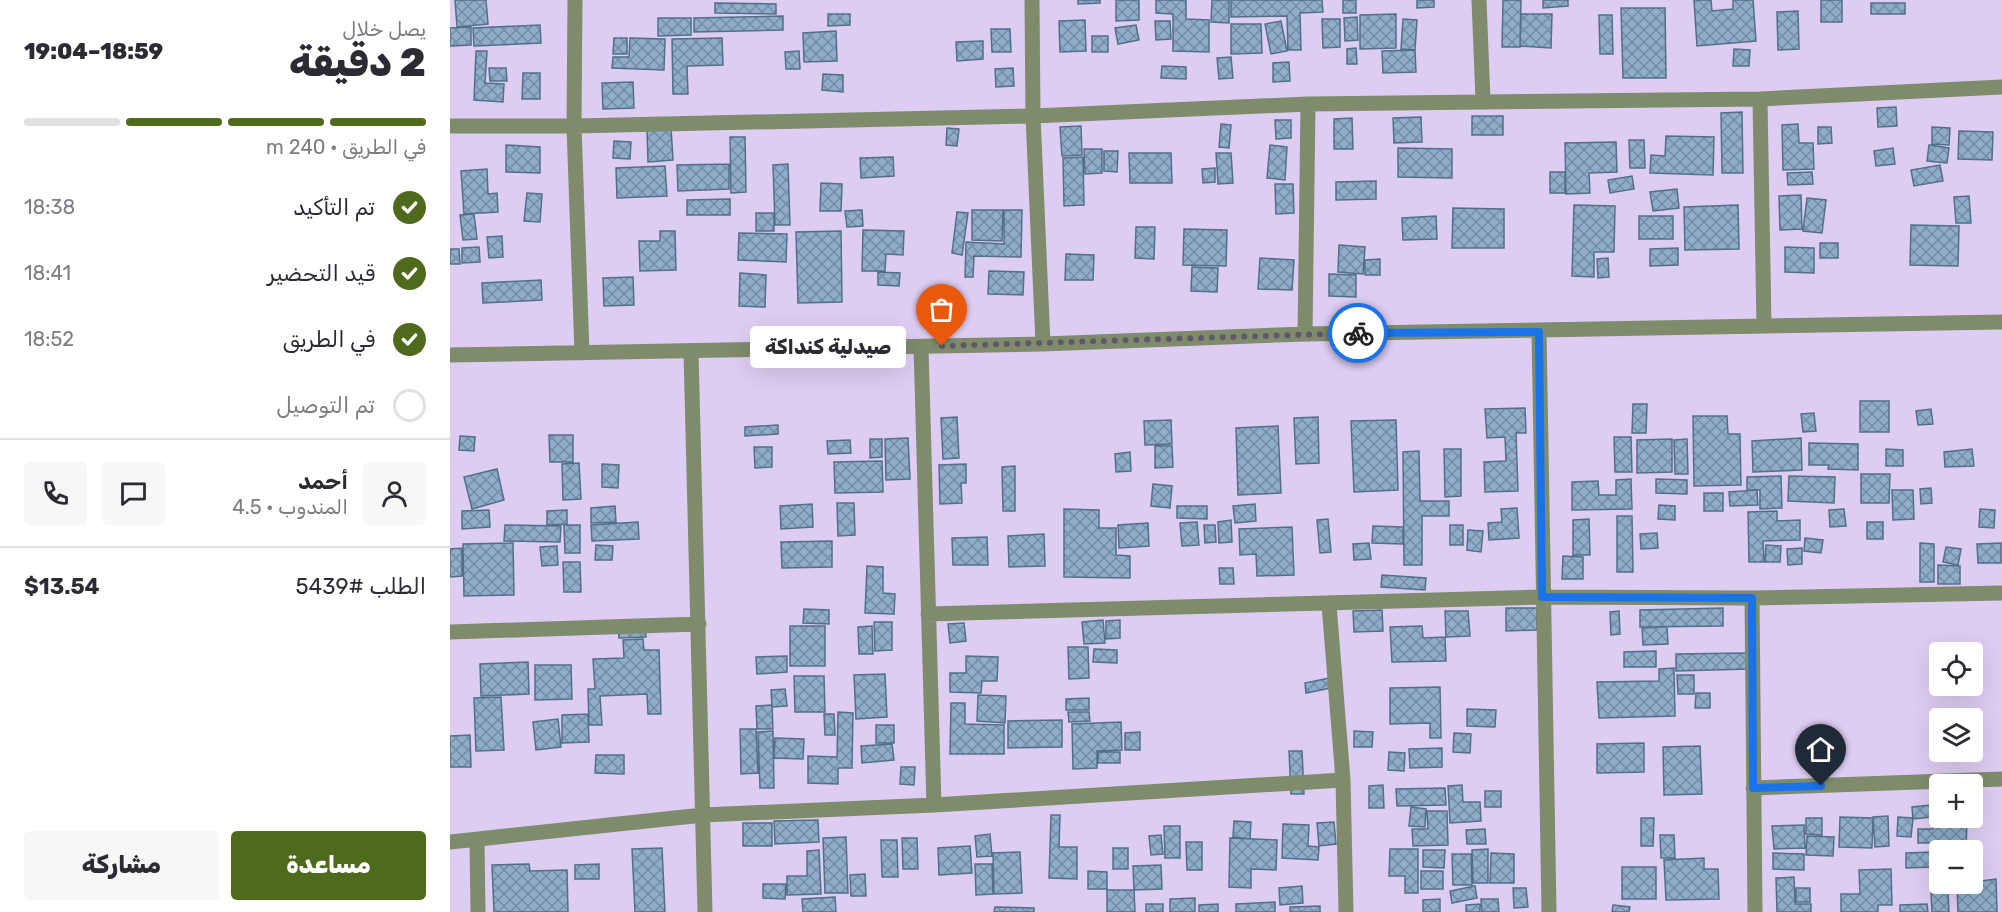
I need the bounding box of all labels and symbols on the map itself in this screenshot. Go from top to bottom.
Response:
pin [916,284,967,346]
courier [1328,303,1388,363]
callout: صيدلية كنداكة [750,325,906,367]
pin [1795,724,1846,786]

